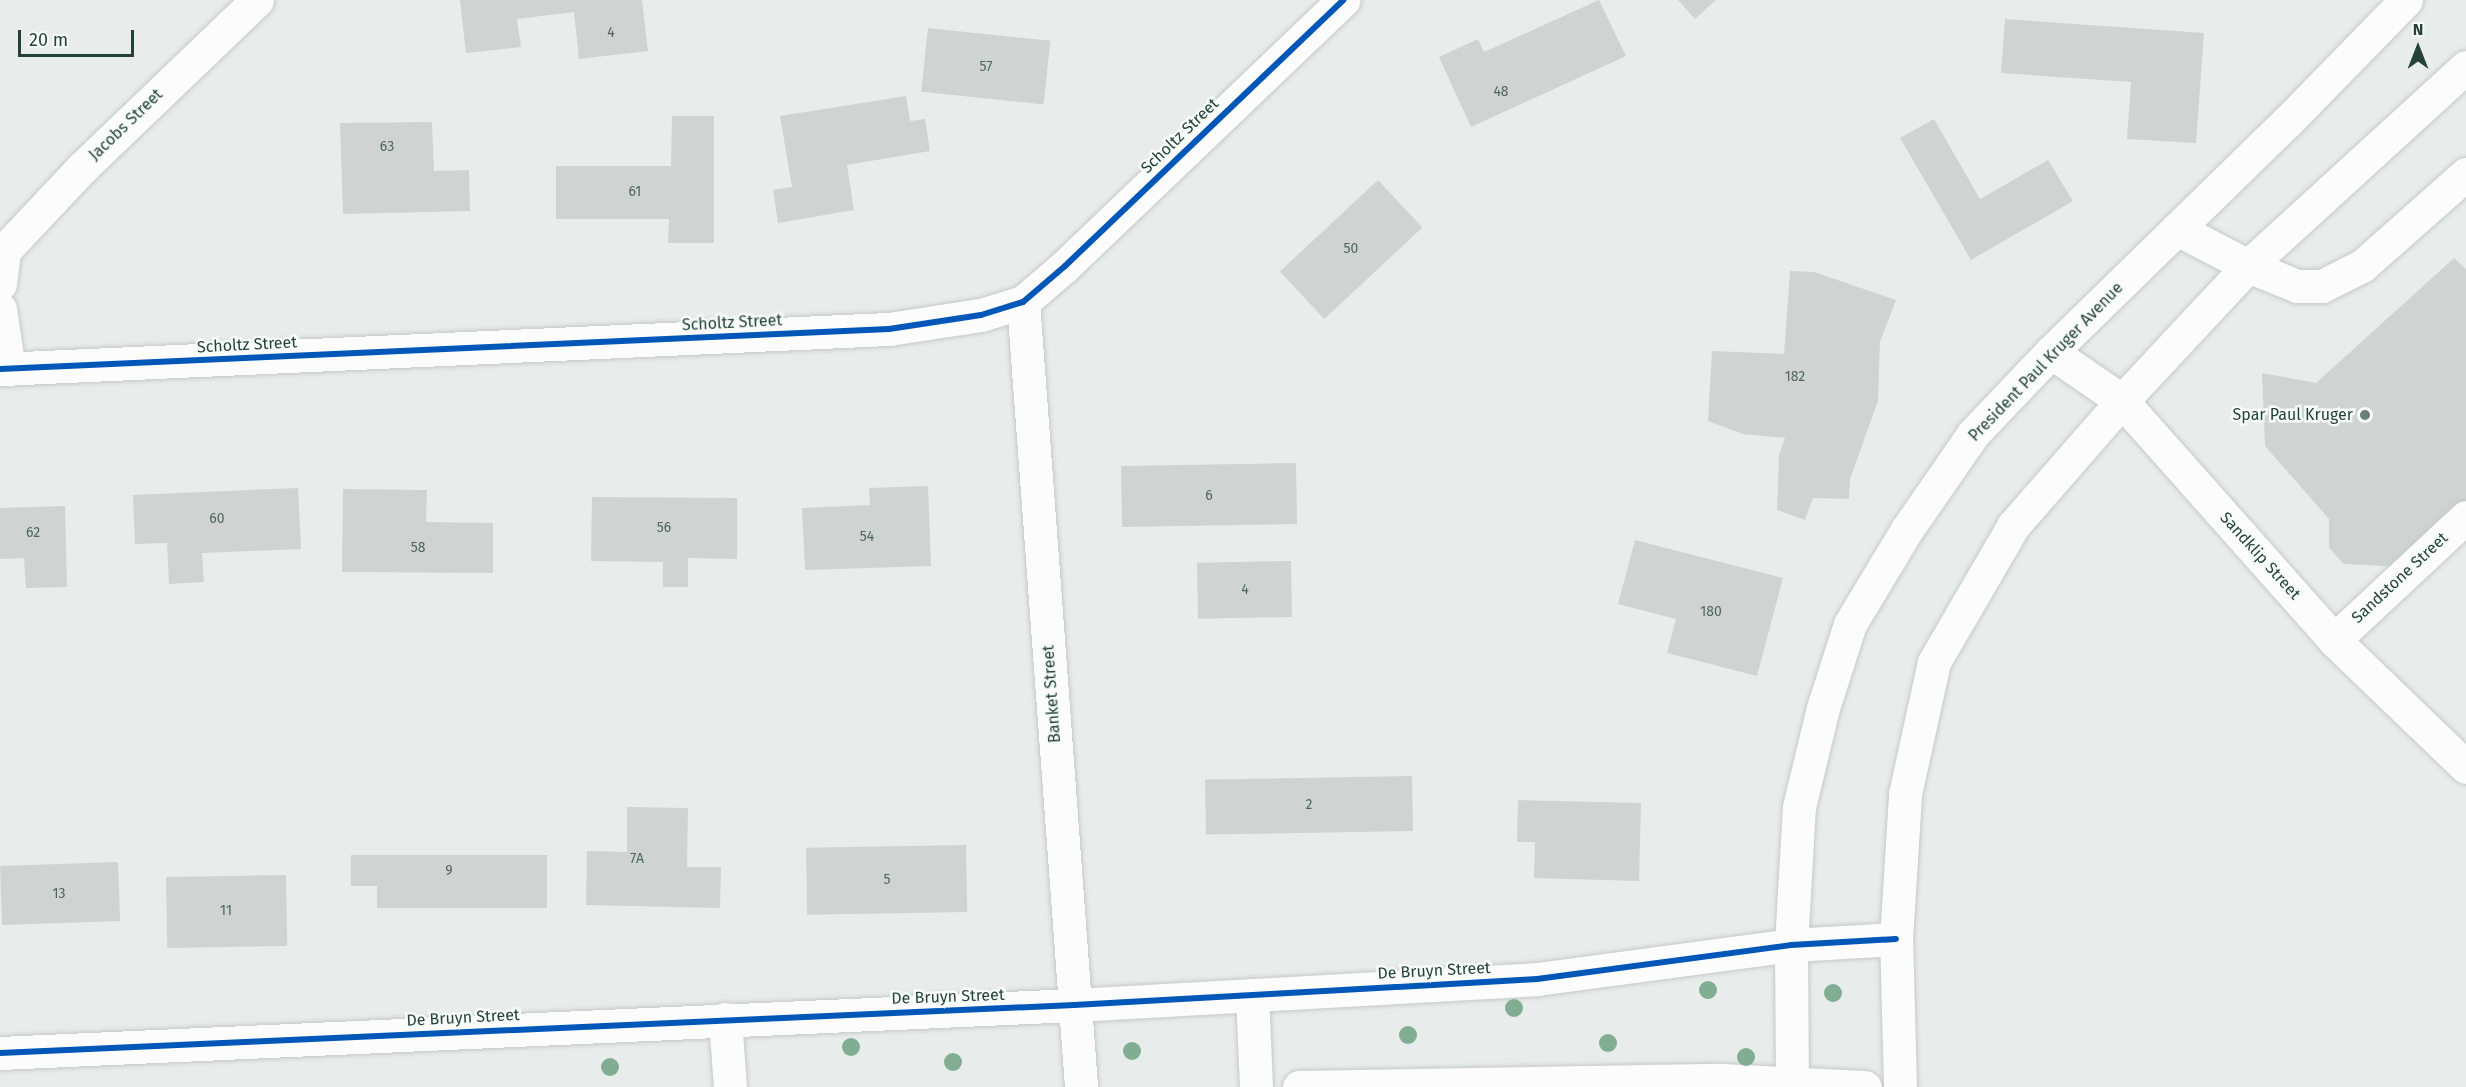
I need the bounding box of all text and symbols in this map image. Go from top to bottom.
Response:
scale bar [21,18,136,56]
north arrow [2388,18,2448,78]
text: N [2413,20,2423,39]
house number: 4 [607,25,615,41]
text: 20 m [29,29,68,51]
house number: 57 [980,59,992,75]
house number: 48 [1493,84,1509,100]
street label: Jacobs Street [85,85,167,165]
street label: Scholtz Street [1137,94,1223,178]
house number: 63 [380,139,394,155]
house number: 61 [629,184,641,200]
house number: 50 [1344,241,1358,257]
street label: President Paul Kruger Avenue [1965,278,2127,446]
street label: Scholtz Street [681,311,783,335]
street label: Scholtz Street [196,333,298,357]
house number: 182 [1785,369,1805,385]
place label: Spar Paul Kruger [2233,405,2353,425]
marker: Spar Paul Kruger [2358,408,2372,422]
house number: 6 [1205,488,1213,504]
street label: Sandklip Street [2216,508,2304,604]
house number: 60 [209,511,225,527]
house number: 56 [657,520,671,536]
house number: 62 [26,525,40,541]
house number: 54 [860,529,874,545]
street label: Sandstone Street [2348,529,2452,627]
house number: 58 [411,540,425,556]
house number: 4 [1241,582,1249,598]
house number: 180 [1700,604,1722,620]
street label: Banket Street [1039,644,1065,744]
house number: 2 [1306,797,1312,813]
house number: 7A [630,851,644,867]
house number: 9 [445,863,453,879]
house number: 5 [883,872,891,888]
house number: 13 [52,886,66,902]
house number: 11 [220,903,232,919]
street label: De Bruyn Street [1377,958,1491,984]
street label: De Bruyn Street [891,985,1005,1009]
street label: De Bruyn Street [406,1005,520,1031]

